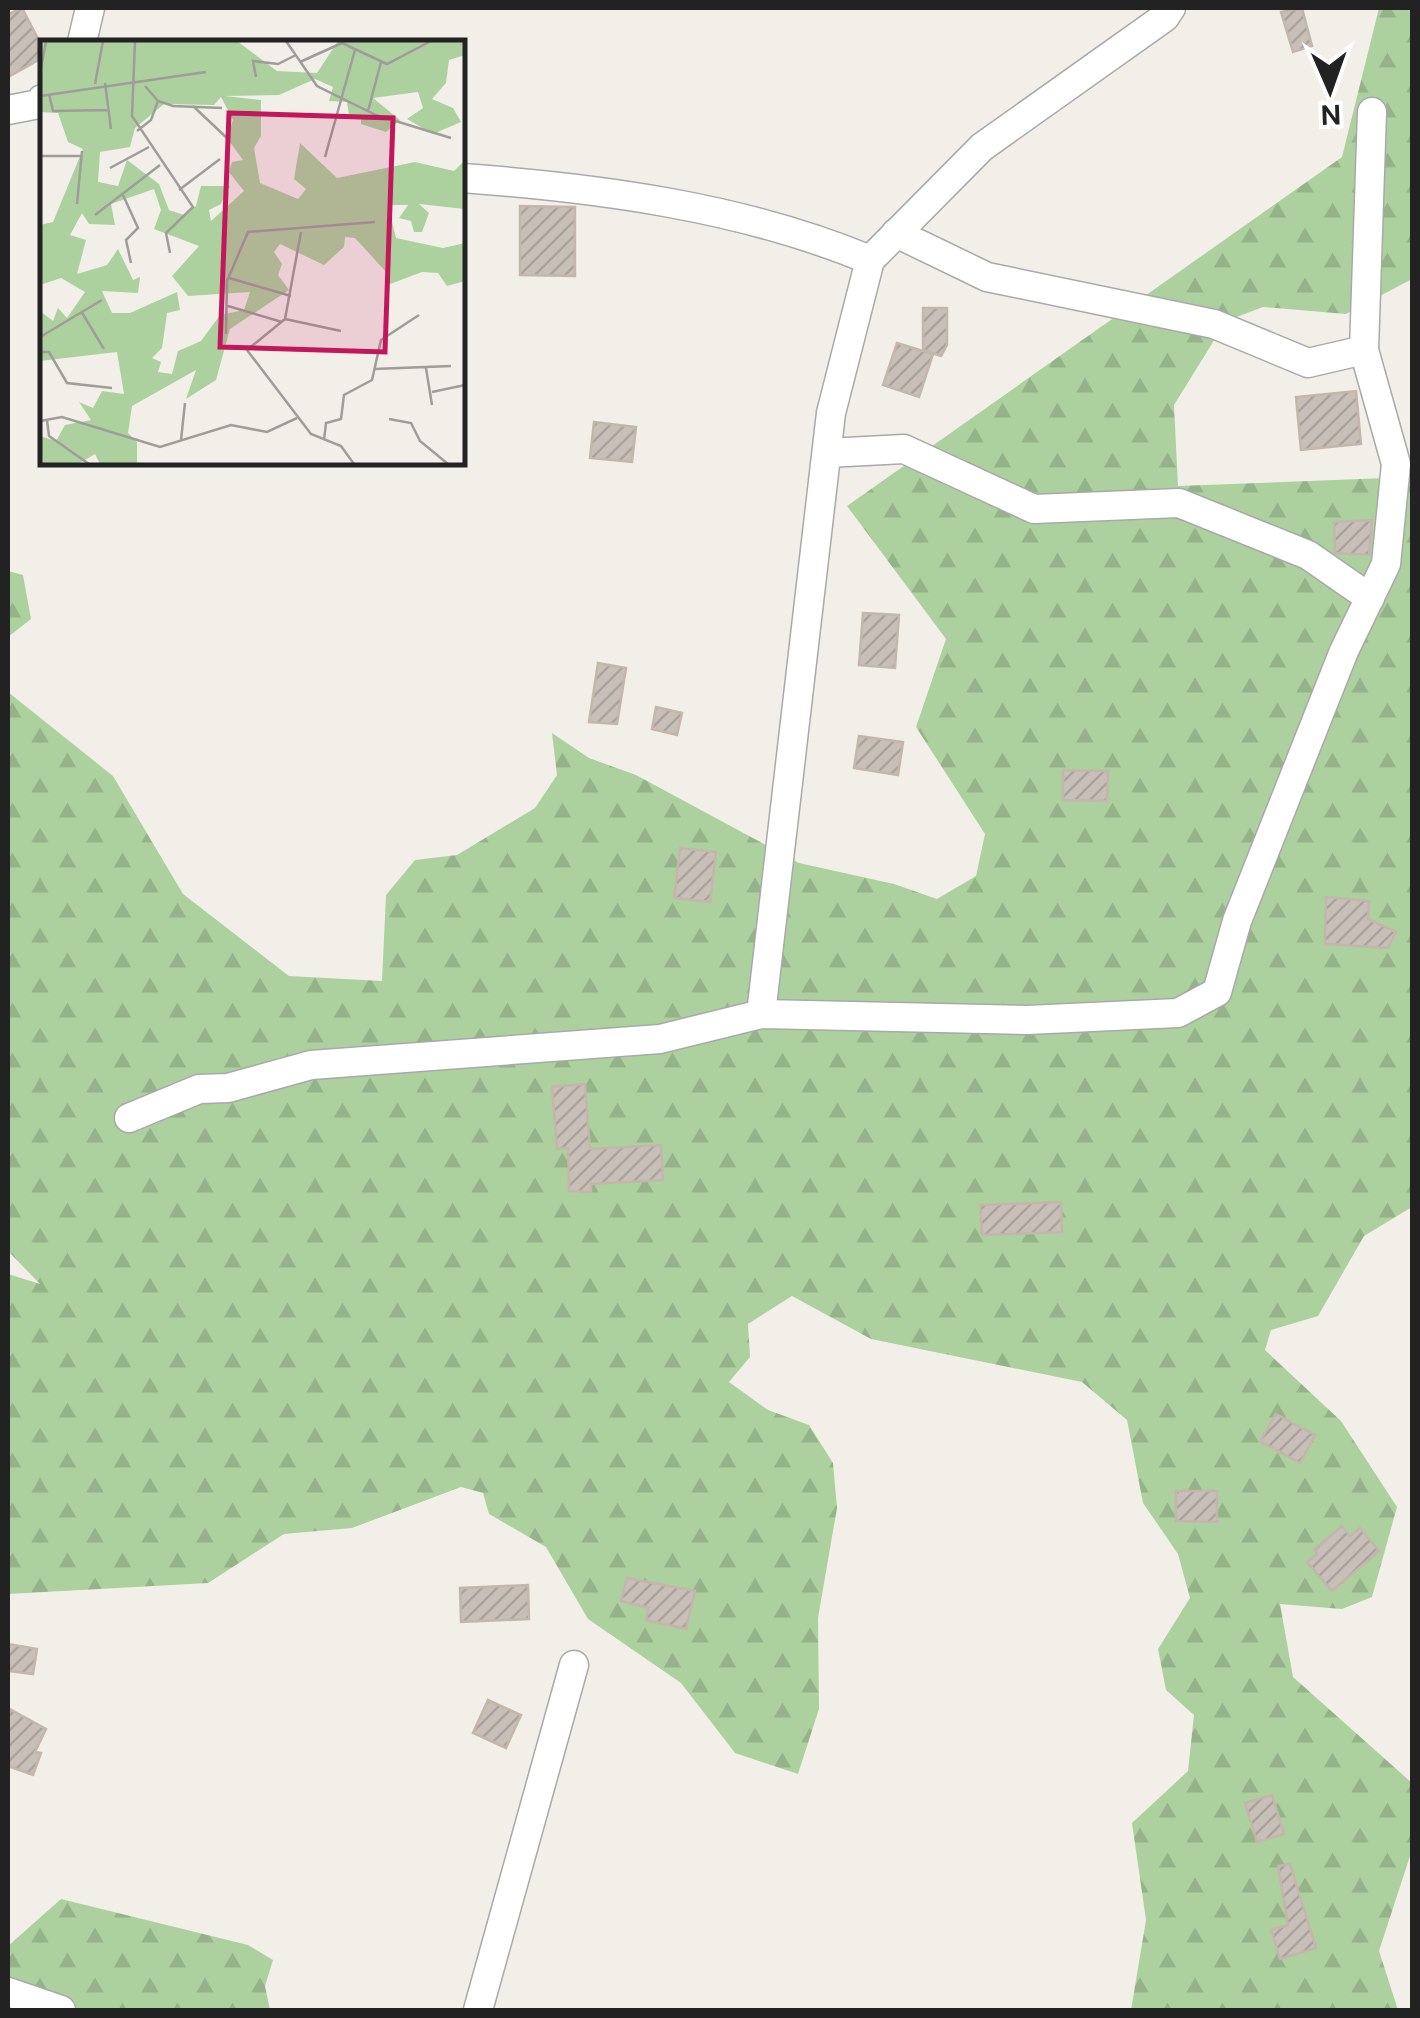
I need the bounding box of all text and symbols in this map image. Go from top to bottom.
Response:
inset map [40,40,465,465]
north arrow [1280,40,1380,140]
text: N [1320,96,1342,133]

